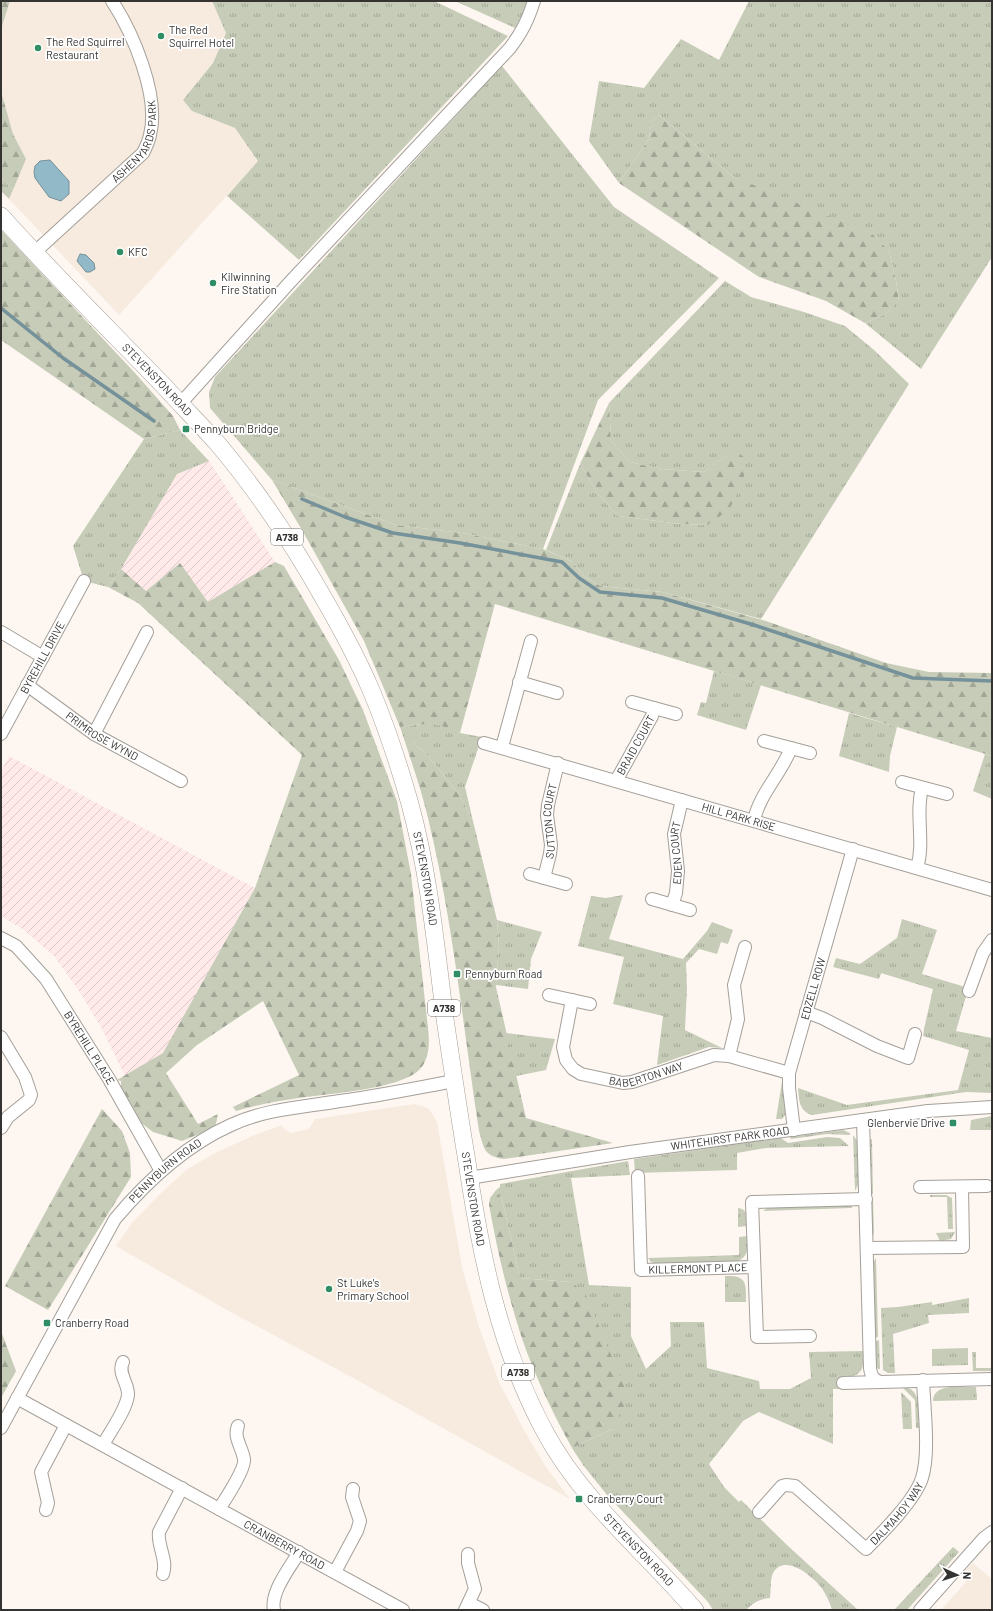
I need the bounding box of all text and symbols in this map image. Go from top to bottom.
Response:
place label: The Red Squirrel Hotel [169,23,234,49]
marker: The Red Squirrel Hotel [156,31,166,41]
place label: The Red Squirrel Restaurant [46,35,125,61]
marker: The Red Squirrel Restaurant [33,43,43,53]
street label: ASHENYARDS PARK [109,99,158,185]
place label: KFC [128,245,148,258]
marker: KFC [115,247,125,257]
place label: Kilwinning Fire Station [221,270,277,296]
marker: Kilwinning Fire Station [208,278,218,288]
street label: STEVENSTON ROAD [120,340,195,418]
place label: Pennyburn Bridge [194,422,279,435]
marker: Pennyburn Bridge [181,424,191,434]
road number: A738 [271,529,303,545]
street label: BYREHILL DRIVE [17,619,67,696]
street label: PRIMROSE WYND [64,709,141,763]
street label: BRAID COURT [614,713,657,777]
street label: SUTTON COURT [540,782,559,860]
street label: HILL PARK RISE [700,799,777,833]
street label: EDEN COURT [667,820,684,885]
street label: STEVENSTON ROAD [411,830,440,926]
street label: EDZELL ROW [798,956,828,1021]
place label: Pennyburn Road [465,967,542,980]
marker: Pennyburn Road [452,969,462,979]
road number: A738 [428,1000,460,1016]
street label: BYREHILL PLACE [62,1009,118,1087]
street label: BABERTON WAY [608,1059,684,1089]
place label: Glenbervie Drive [867,1116,945,1129]
marker: Glenbervie Drive [948,1118,958,1128]
street label: WHITEHIRST PARK ROAD [670,1123,790,1152]
street label: PENNYBURN ROAD [126,1135,204,1205]
street label: STEVENSTON ROAD [459,1151,488,1247]
street label: KILLERMONT PLACE [648,1260,748,1276]
place label: St Luke's Primary School [337,1276,409,1302]
marker: St Luke's Primary School [324,1284,334,1294]
place label: Cranberry Road [55,1316,129,1329]
marker: Cranberry Road [42,1318,52,1328]
road number: A738 [502,1364,534,1380]
street label: DALMAHOY WAY [867,1480,926,1547]
place label: Cranberry Court [587,1492,663,1505]
marker: Cranberry Court [574,1494,584,1504]
street label: STEVENSTON ROAD [601,1510,677,1588]
street label: CRANBERRY ROAD [242,1517,327,1572]
north arrow [937,1555,977,1595]
text: N [961,1572,974,1580]

